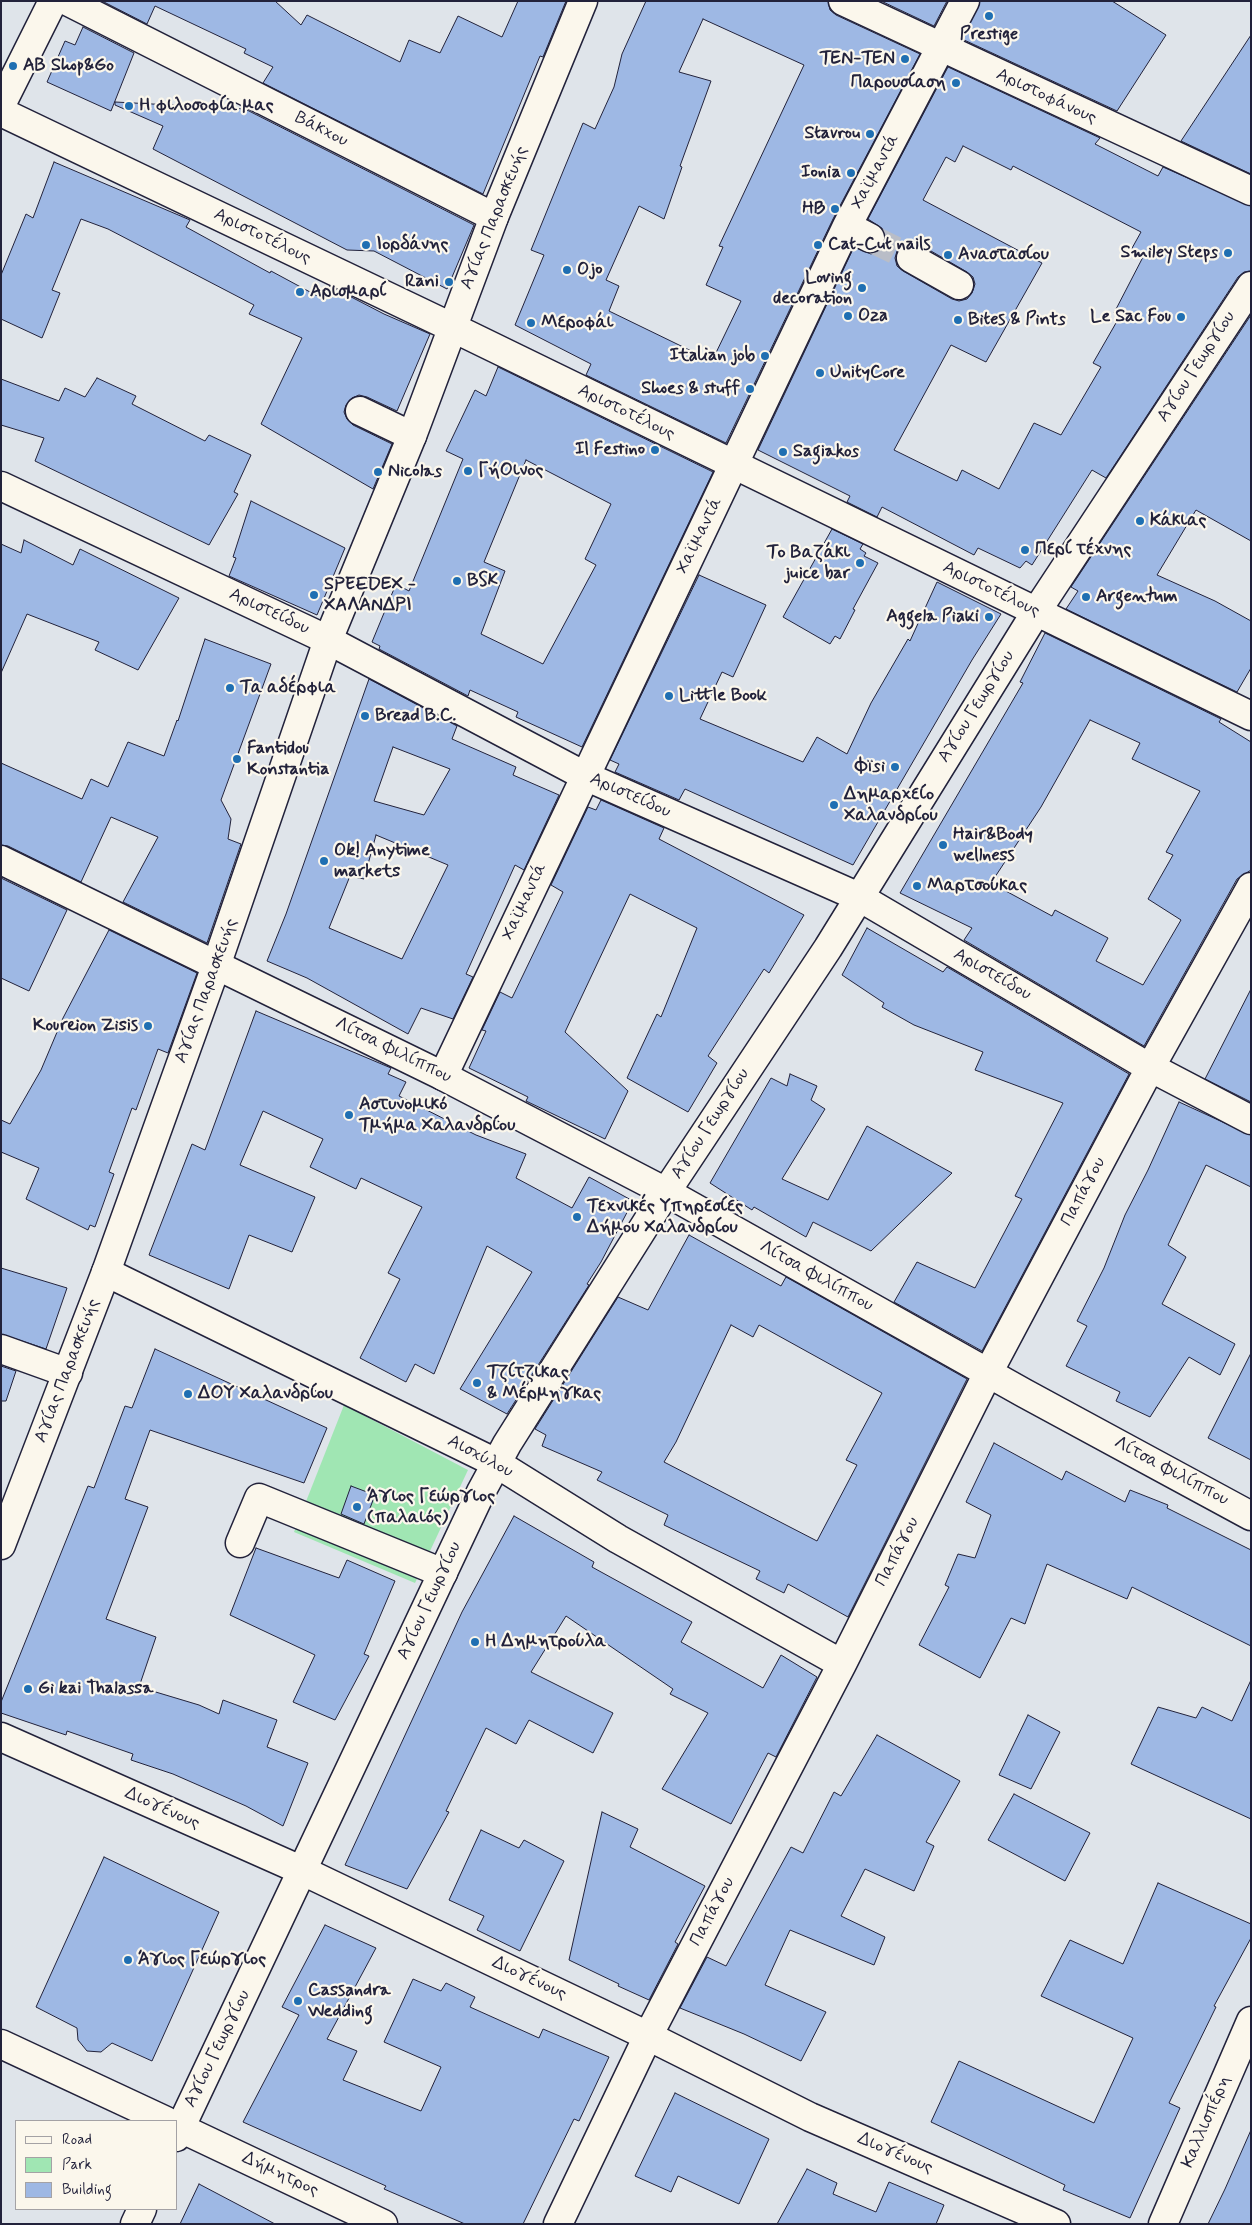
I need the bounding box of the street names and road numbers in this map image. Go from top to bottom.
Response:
street label: Αριστοφάνους [992,64,1100,130]
street label: Βάκχου [291,107,351,153]
street label: Χαϊμαντά [847,131,905,213]
street label: Αγίας Παρασκευής [456,143,534,293]
street label: Αριστοτέλους [210,204,314,270]
street label: Αγίου Γεωργίου [1153,307,1241,427]
street label: Αριστοτέλους [574,380,678,446]
street label: Χαϊμαντά [672,494,728,578]
street label: Αριστοτέλους [939,557,1043,623]
street label: Αριστείδου [225,584,313,640]
street label: Αγίου Γεωργίου [934,647,1020,767]
street label: Αριστείδου [586,769,674,823]
street label: Χαϊμαντά [498,860,552,944]
street label: Αγίας Παρασκευής [171,916,243,1066]
street label: Αριστείδου [949,944,1035,1006]
street label: Λίτσα Φιλίππου [331,1013,455,1089]
street label: Αγίου Γεωργίου [667,1064,755,1184]
street label: Παπάγου [1057,1154,1111,1230]
street label: Λίτσα Φιλίππου [755,1237,877,1317]
street label: Αγίας Παρασκευής [31,1296,105,1446]
street label: Αισχύλου [444,1431,516,1483]
street label: Λίτσα Φιλίππου [1110,1433,1232,1511]
street label: Παπάγου [871,1514,925,1590]
street label: Αγίου Γεωργίου [393,1538,467,1664]
street label: Διογένους [121,1783,203,1835]
street label: Παπάγου [686,1874,740,1950]
street label: Διογένους [488,1952,570,2006]
street label: Αγίου Γεωργίου [180,1987,256,2111]
street label: Καλλισπέρη [1178,2073,1236,2171]
street label: Διογένους [854,2128,936,2180]
street label: Δήμητρος [238,2148,322,2202]

